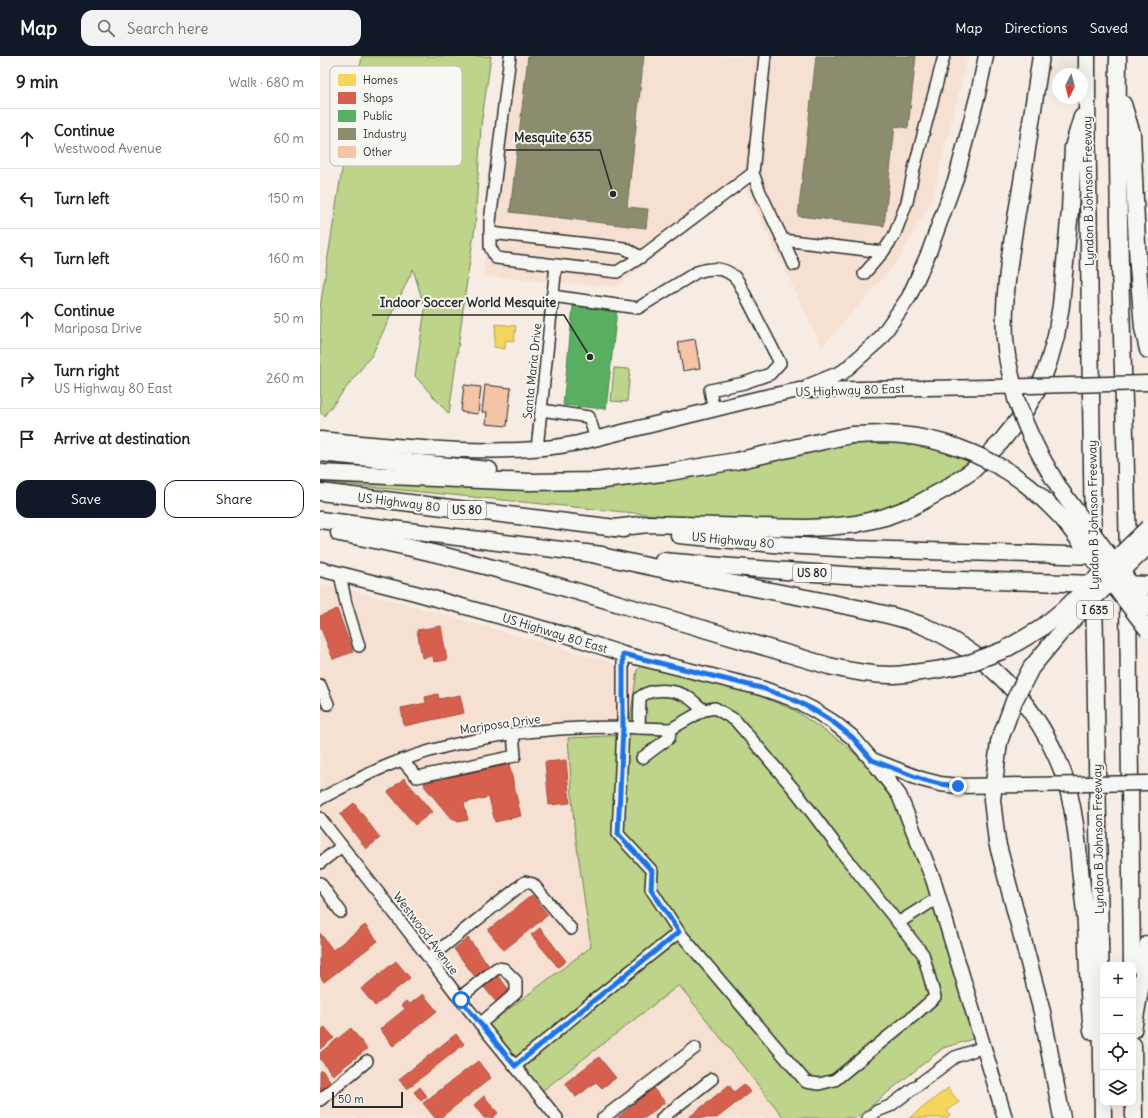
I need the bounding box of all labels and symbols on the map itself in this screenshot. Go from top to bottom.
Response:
legend [330,66,462,166]
north arrow [1052,68,1088,104]
text: Homes [363,73,398,87]
text: Shops [363,91,393,105]
text: Public [363,109,393,123]
street label: Lyndon B Johnson Freeway [1079,116,1097,266]
callout: Mesquite 635 [506,125,600,150]
text: Industry [363,127,406,141]
text: Mesquite 635 [514,129,592,146]
text: Other [363,145,392,159]
callout: Indoor Soccer World Mesquite [372,290,564,315]
text: Indoor Soccer World Mesquite [380,294,556,311]
street label: Santa Maria Drive [520,322,544,420]
street label: US Highway 80 East [795,381,905,399]
street label: Lyndon B Johnson Freeway [1084,440,1102,590]
street label: US Highway 80 [357,489,441,515]
road number: US 80 [448,501,486,519]
street label: US Highway 80 [691,529,775,551]
road number: US 80 [793,564,831,582]
road number: I 635 [1077,601,1113,619]
street label: US Highway 80 East [501,610,609,656]
street label: Mariposa Drive [459,711,541,737]
street label: Lyndon B Johnson Freeway [1089,764,1107,914]
route end [949,777,967,795]
street label: Westwood Avenue [390,889,462,977]
route start [452,991,470,1009]
scale bar [332,1090,403,1109]

